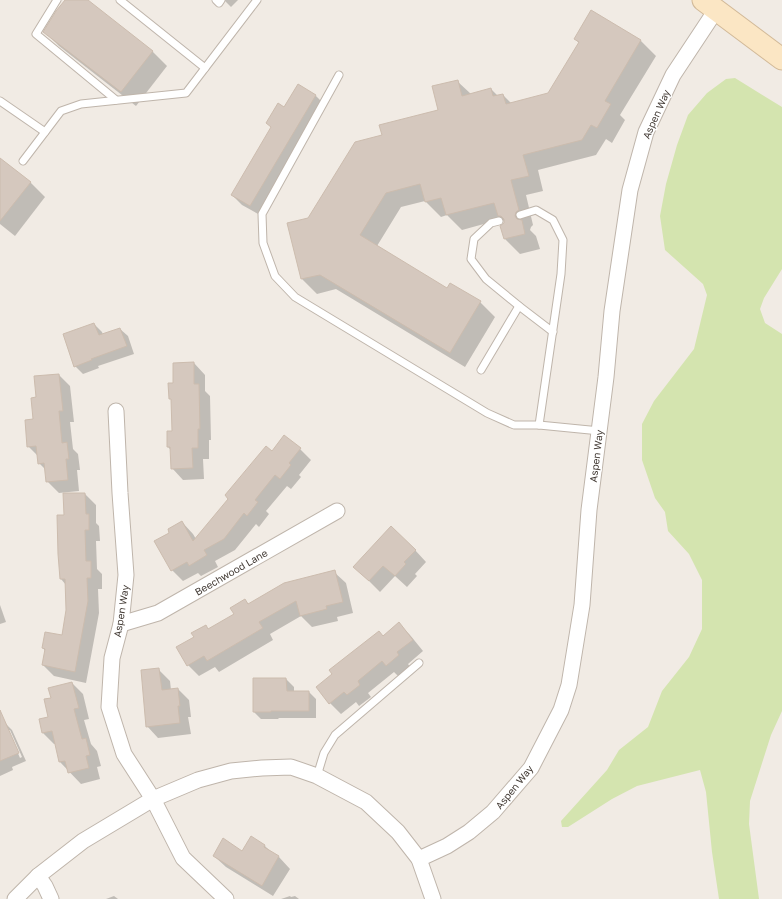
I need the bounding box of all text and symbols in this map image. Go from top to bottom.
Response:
street label: Aspen Way [640,87,672,141]
street label: Aspen Way [587,429,605,483]
street label: Beechwood Lane [193,546,270,598]
street label: Aspen Way [111,584,131,638]
street label: Aspen Way [493,762,536,811]

